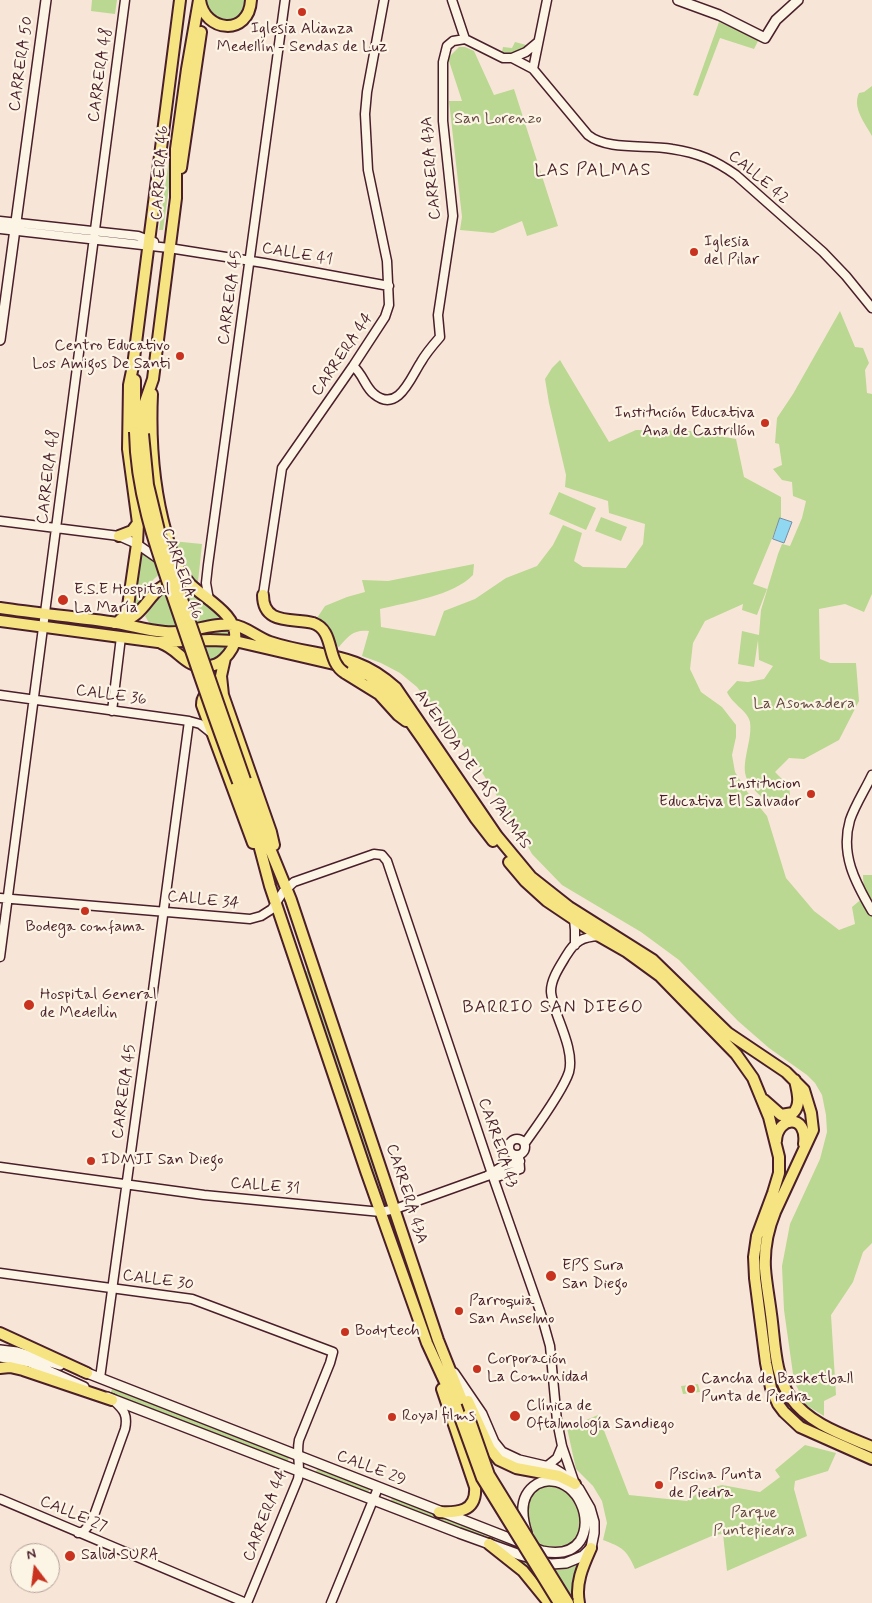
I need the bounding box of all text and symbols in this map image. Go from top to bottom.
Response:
marker: Iglesia Alianza Medellín - Sendas de Luz [296,6,308,18]
street label: CARRERA 50 [6,15,38,113]
place label: Iglesia Alianza Medellín - Sendas de Luz [217,20,387,58]
street label: CARRERA 48 [85,26,117,124]
park label: San Lorenzo [454,110,542,130]
street label: CARRERA 43A [418,115,446,221]
street label: CARRERA 46 [148,125,174,221]
street label: CALLE 42 [724,147,792,209]
district label: LAS PALMAS [535,160,651,182]
place label: Iglesia del Pilar [704,233,759,271]
street label: CALLE 41 [260,239,334,271]
marker: Iglesia del Pilar [688,246,700,258]
street label: CARRERA 45 [215,250,247,346]
street label: CARRERA 44 [308,310,378,400]
place label: Centro Educativo Los Amigos De Santi [32,337,170,375]
marker: Centro Educativo Los Amigos De Santi [174,350,186,362]
place label: Institución Educativa Ana de Castrillón [615,404,755,442]
marker: Institución Educativa Ana de Castrillón [759,417,771,429]
street label: CARRERA 48 [34,429,64,525]
street label: CARRERA 46 [156,526,206,622]
place label: E.S.E Hospital La María [74,581,170,619]
marker: E.S.E Hospital La María [56,593,70,607]
street label: CALLE 36 [74,682,148,710]
street label: AVENIDA DE LAS PALMAS [410,687,534,853]
park label: La Asomadera [753,695,855,715]
place label: Institucion Educativa El Salvador [659,775,801,813]
marker: Institucion Educativa El Salvador [805,788,817,800]
street label: CALLE 34 [166,888,240,914]
marker: Bodega comfama [79,905,91,917]
place label: Bodega comfama [26,918,144,938]
place label: Hospital General de Medellin [40,986,157,1024]
district label: BARRIO SAN DIEGO [459,997,647,1019]
marker: Hospital General de Medellin [22,998,36,1012]
street label: CARRERA 45 [109,1044,141,1140]
street label: CARRERA 43 [473,1096,521,1190]
street label: CARRERA 43A [381,1142,431,1246]
place label: IDMJI San Diego [101,1151,223,1171]
marker: IDMJI San Diego [85,1155,97,1167]
street label: CALLE 31 [230,1174,300,1200]
place label: EPS Sura San Diego [562,1257,628,1295]
street label: CALLE 30 [121,1266,195,1296]
marker: EPS Sura San Diego [544,1269,558,1283]
place label: Parroquia San Anselmo [469,1292,554,1330]
marker: Parroquia San Anselmo [453,1305,465,1317]
place label: Bodytech [355,1322,420,1342]
marker: Bodytech [339,1326,351,1338]
place label: Corporación La Comunidad [487,1350,588,1388]
marker: Corporación La Comunidad [471,1363,483,1375]
place label: Cancha de Basketball Punta de Piedra [701,1370,854,1408]
marker: Cancha de Basketball Punta de Piedra [685,1383,697,1395]
place label: Clínica de Oftalmología Sandiego [526,1397,674,1435]
place label: Royal films [402,1407,475,1427]
marker: Clínica de Oftalmología Sandiego [508,1409,522,1423]
marker: Royal films [386,1411,398,1423]
street label: CALLE 29 [334,1447,408,1491]
place label: Piscina Punta de Piedra [669,1466,762,1504]
street label: CARRERA 44 [240,1468,292,1564]
marker: Piscina Punta de Piedra [653,1479,665,1491]
street label: CALLE 27 [36,1492,110,1538]
park label: Parque Puntepiedra [713,1504,795,1542]
north arrow [10,1543,60,1593]
text: N [25,1545,38,1564]
place label: Salud SURA [81,1546,159,1566]
marker: Salud SURA [63,1549,77,1563]

